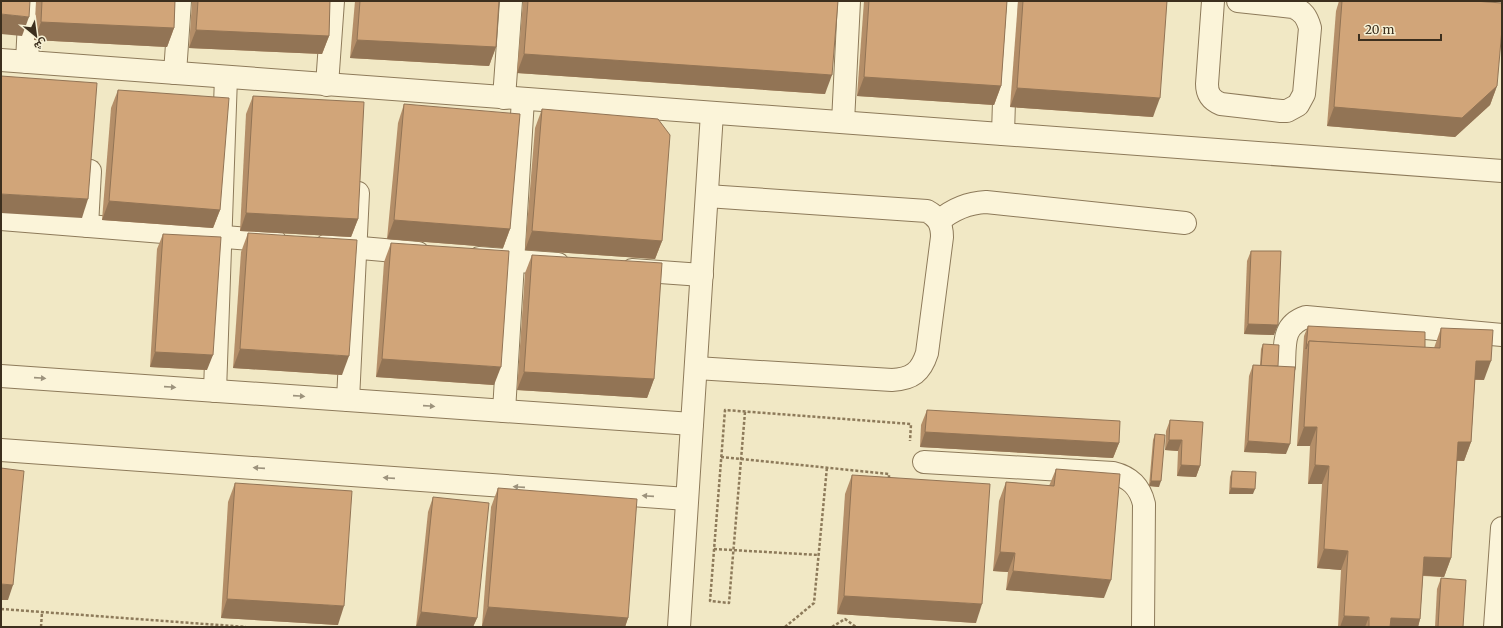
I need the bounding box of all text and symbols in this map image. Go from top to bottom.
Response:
north arrow [16,16,56,56]
scale bar [1359,16,1441,42]
text: 20 m [1365,22,1394,37]
text: ش [32,35,50,54]
one-way arrow [34,375,46,382]
one-way arrow [164,384,176,391]
one-way arrow [293,393,305,400]
one-way arrow [423,402,435,409]
one-way arrow [253,465,265,472]
one-way arrow [383,474,395,481]
one-way arrow [513,484,525,491]
one-way arrow [642,493,654,500]

